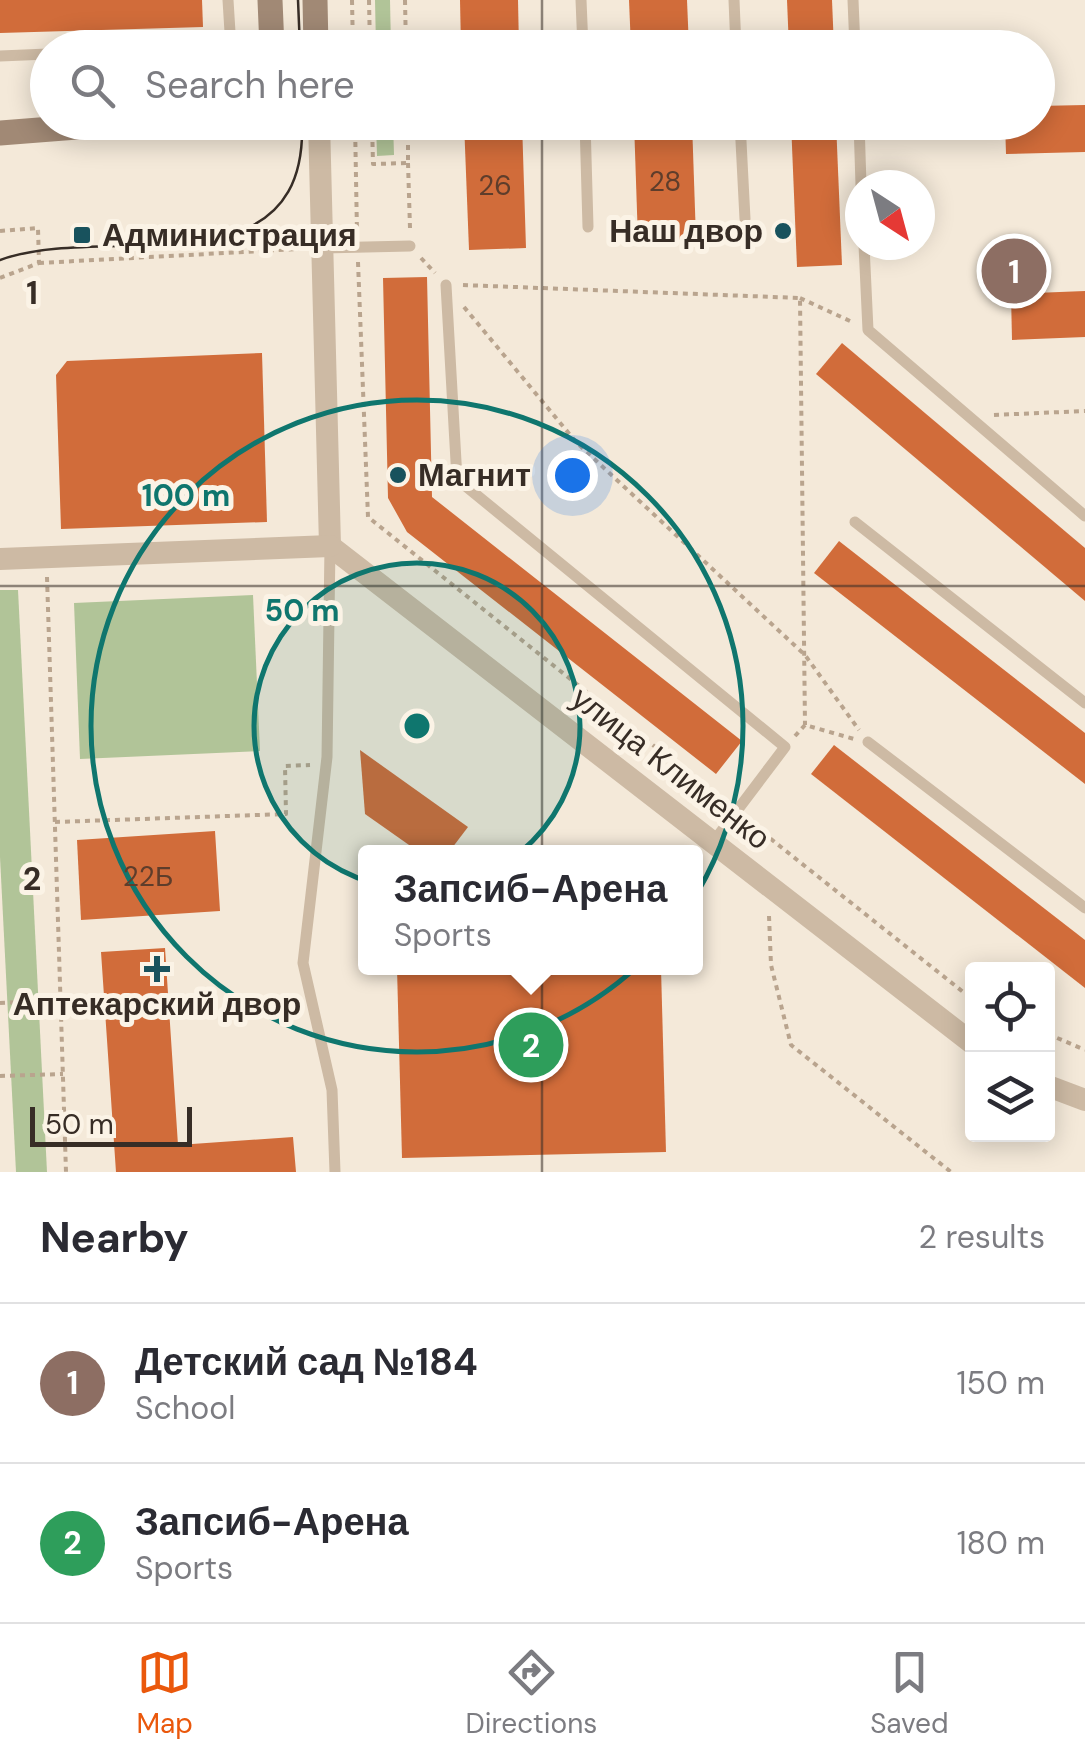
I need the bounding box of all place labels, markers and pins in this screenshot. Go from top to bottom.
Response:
place label: Наш двор [609,210,763,252]
place label: Администрация [102,214,357,256]
marker: Наш двор [772,220,794,242]
marker: Администрация [71,224,93,246]
pin: 1 [982,234,1046,308]
place label: Магнит [418,454,531,496]
marker: Магнит [387,464,409,486]
centre of rings [399,708,435,744]
marker: Аптекарский двор [146,958,168,980]
place label: Аптекарский двор [13,983,301,1025]
pin: 2 [498,1008,564,1082]

